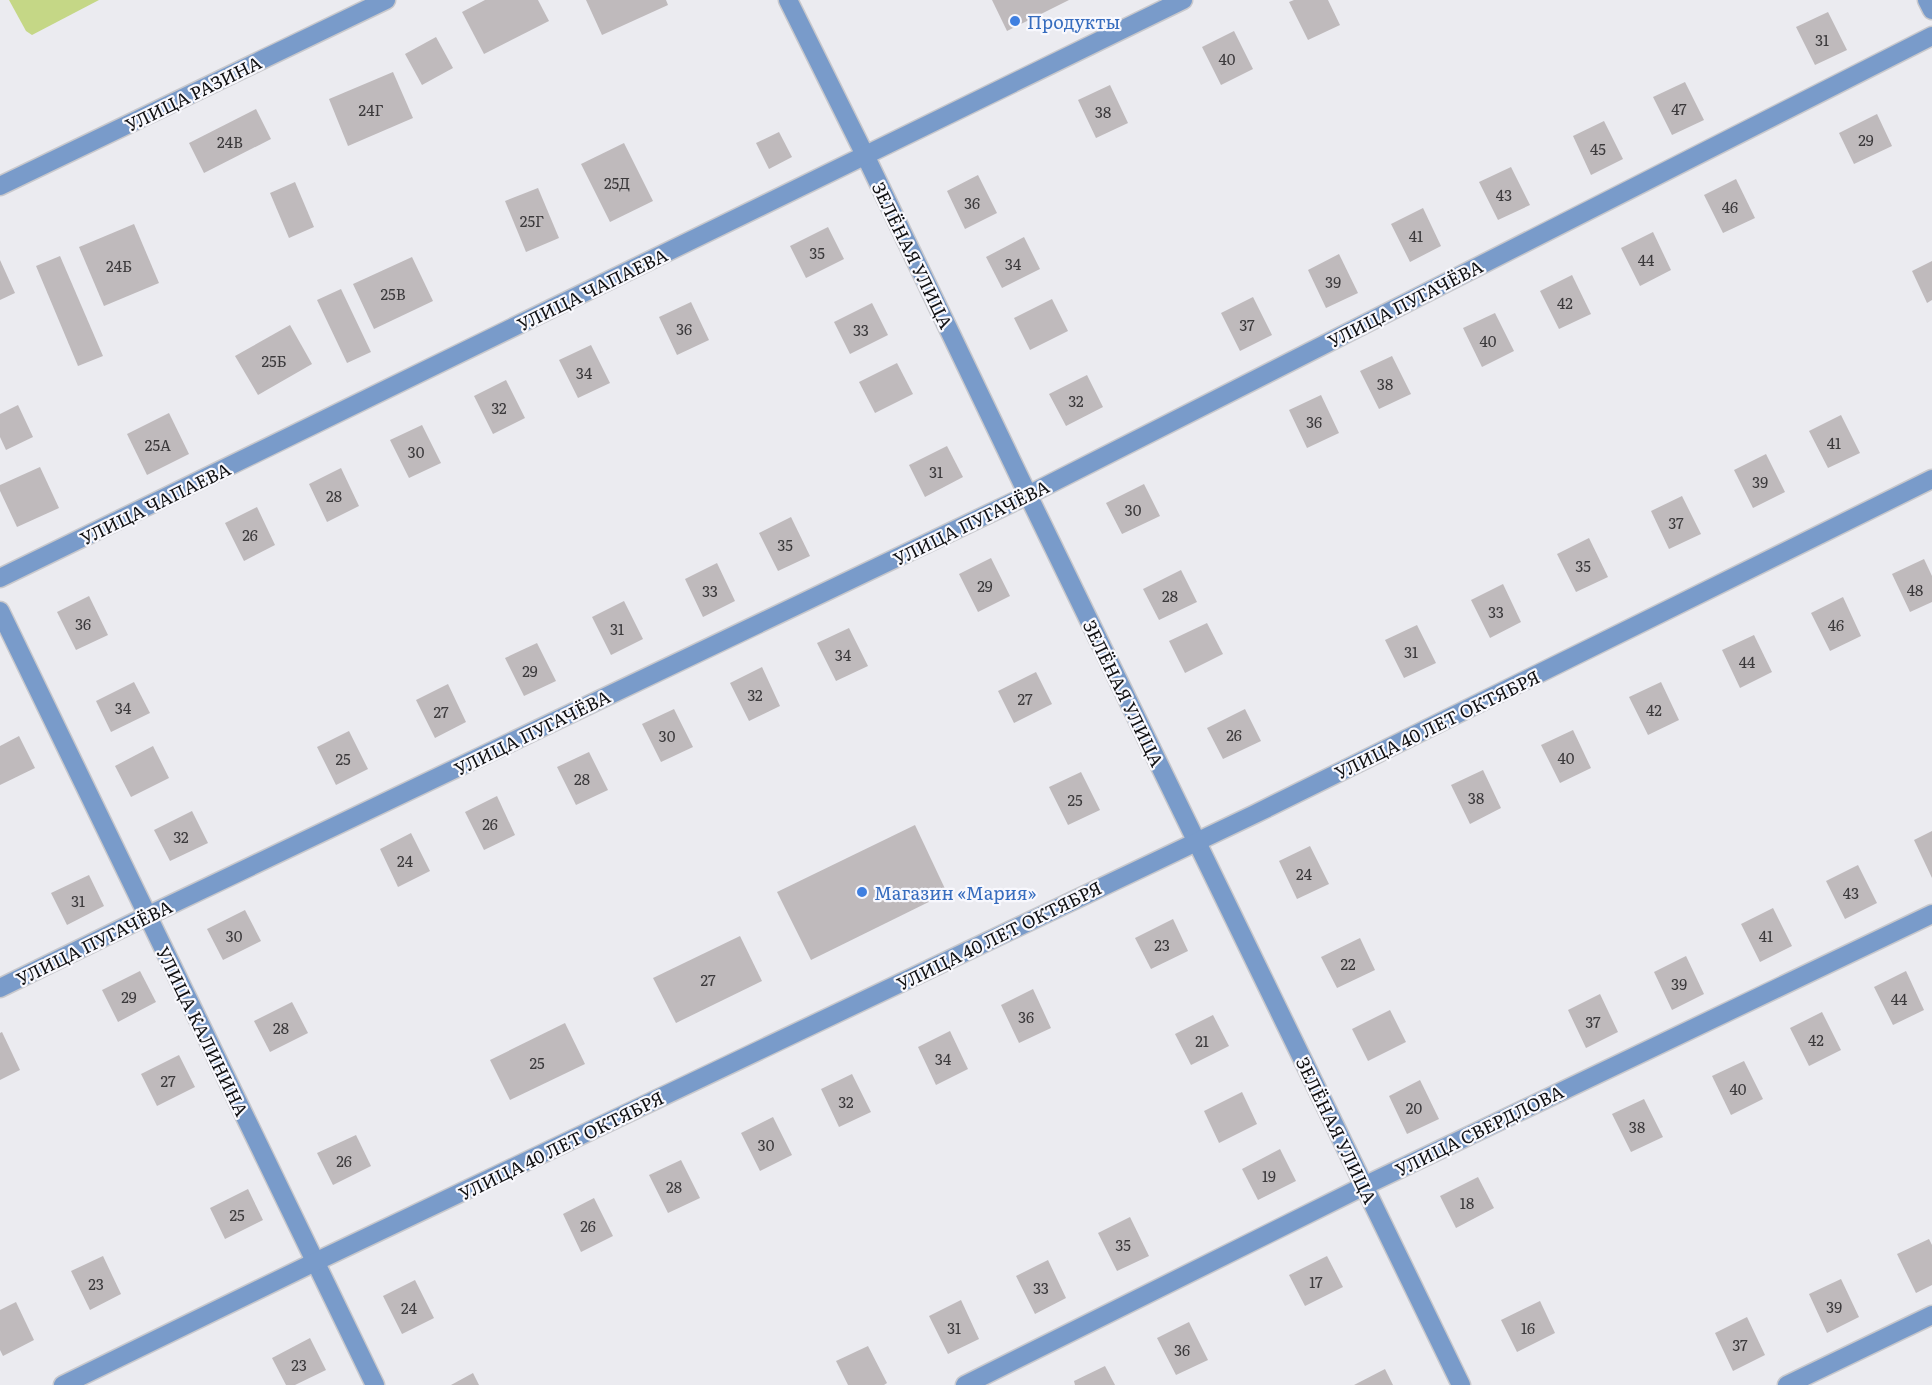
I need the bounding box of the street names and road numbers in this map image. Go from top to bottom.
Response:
street label: УЛИЦА РАЗИНА [120,48,266,138]
street label: ЗЕЛЁНАЯ УЛИЦА [866,177,960,333]
street label: УЛИЦА ЧАПАЕВА [512,241,672,337]
street label: УЛИЦА ПУГАЧЁВА [1323,252,1487,354]
street label: УЛИЦА ЧАПАЕВА [75,455,235,551]
street label: УЛИЦА ПУГАЧЁВА [888,472,1054,572]
street label: ЗЕЛЁНАЯ УЛИЦА [1077,615,1171,771]
street label: УЛИЦА 40 ЛЕТ ОКТЯБРЯ [1330,663,1544,785]
street label: УЛИЦА ПУГАЧЁВА [449,682,615,782]
street label: УЛИЦА 40 ЛЕТ ОКТЯБРЯ [892,874,1106,996]
street label: УЛИЦА ПУГАЧЁВА [11,892,177,992]
street label: УЛИЦА КАЛИНИНА [150,941,256,1121]
street label: ЗЕЛЁНАЯ УЛИЦА [1290,1052,1384,1208]
street label: УЛИЦА СВЕРДЛОВА [1390,1078,1568,1182]
street label: УЛИЦА 40 ЛЕТ ОКТЯБРЯ [454,1084,668,1206]

